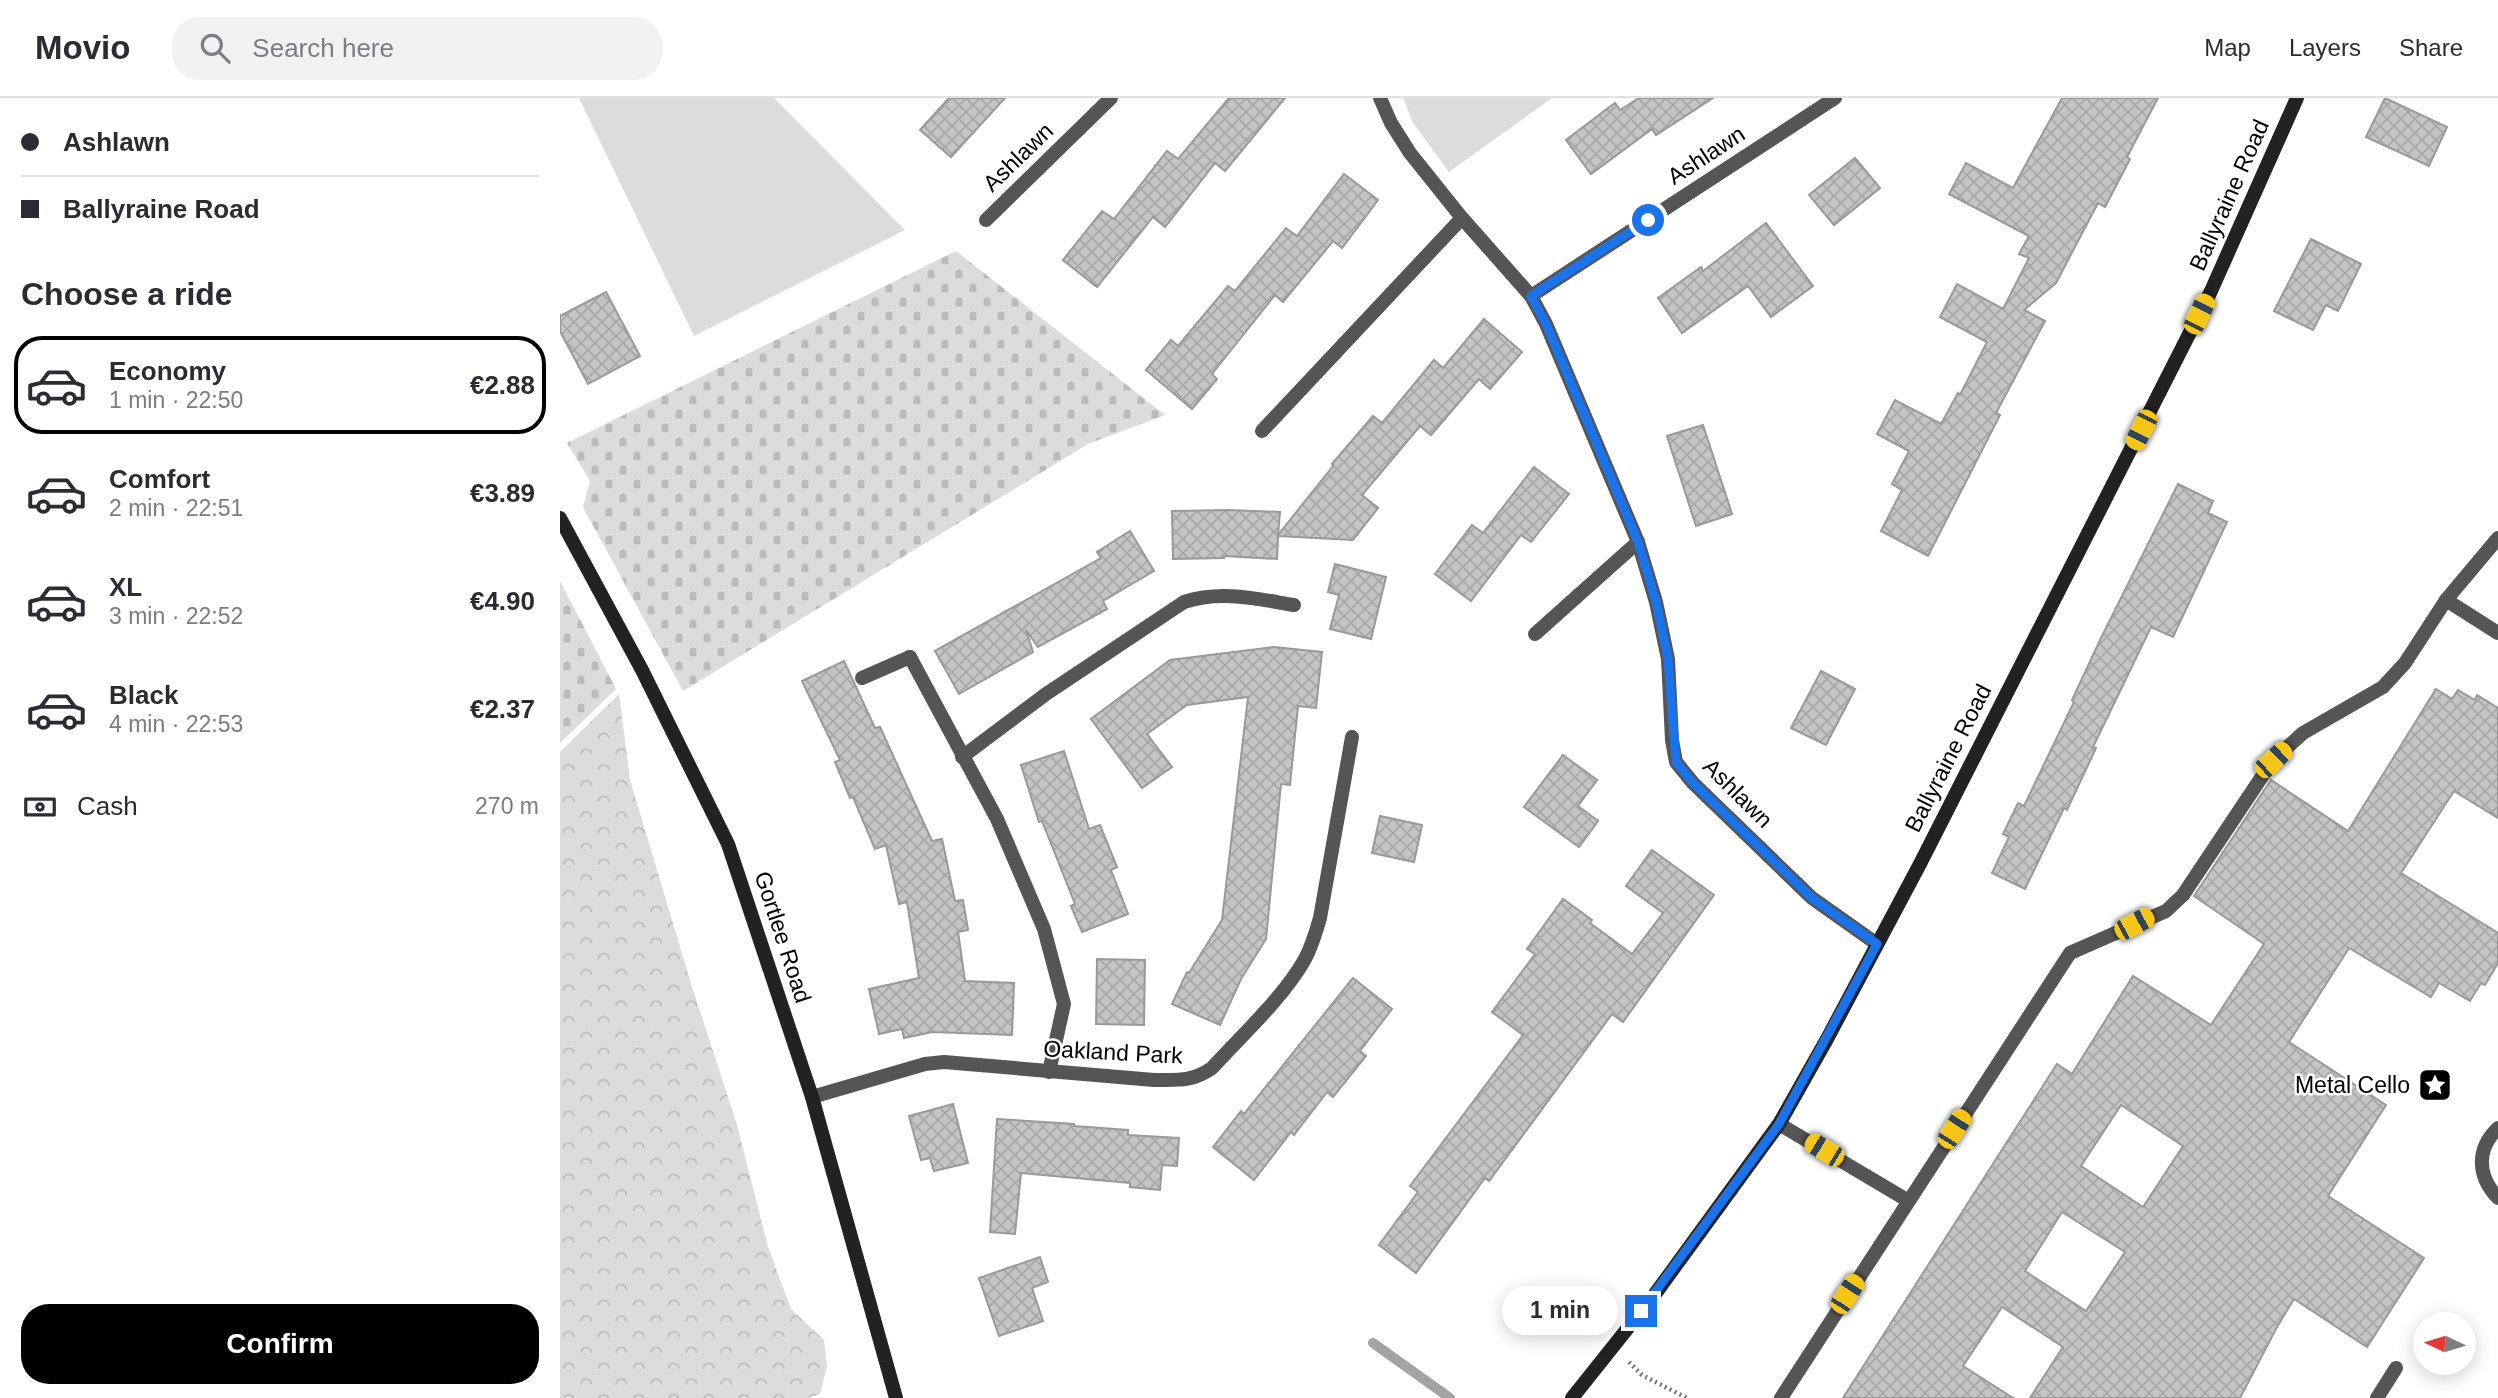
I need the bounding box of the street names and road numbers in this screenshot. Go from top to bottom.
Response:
street label: Ballyraine Road [2184,116,2274,274]
street label: Ashlawn [978,117,1058,197]
street label: Ashlawn [1662,120,1750,190]
street label: Ballyraine Road [1900,680,1996,836]
street label: Ashlawn [1698,753,1778,833]
street label: Gortlee Road [749,868,817,1006]
street label: Oakland Park [1043,1035,1184,1069]

